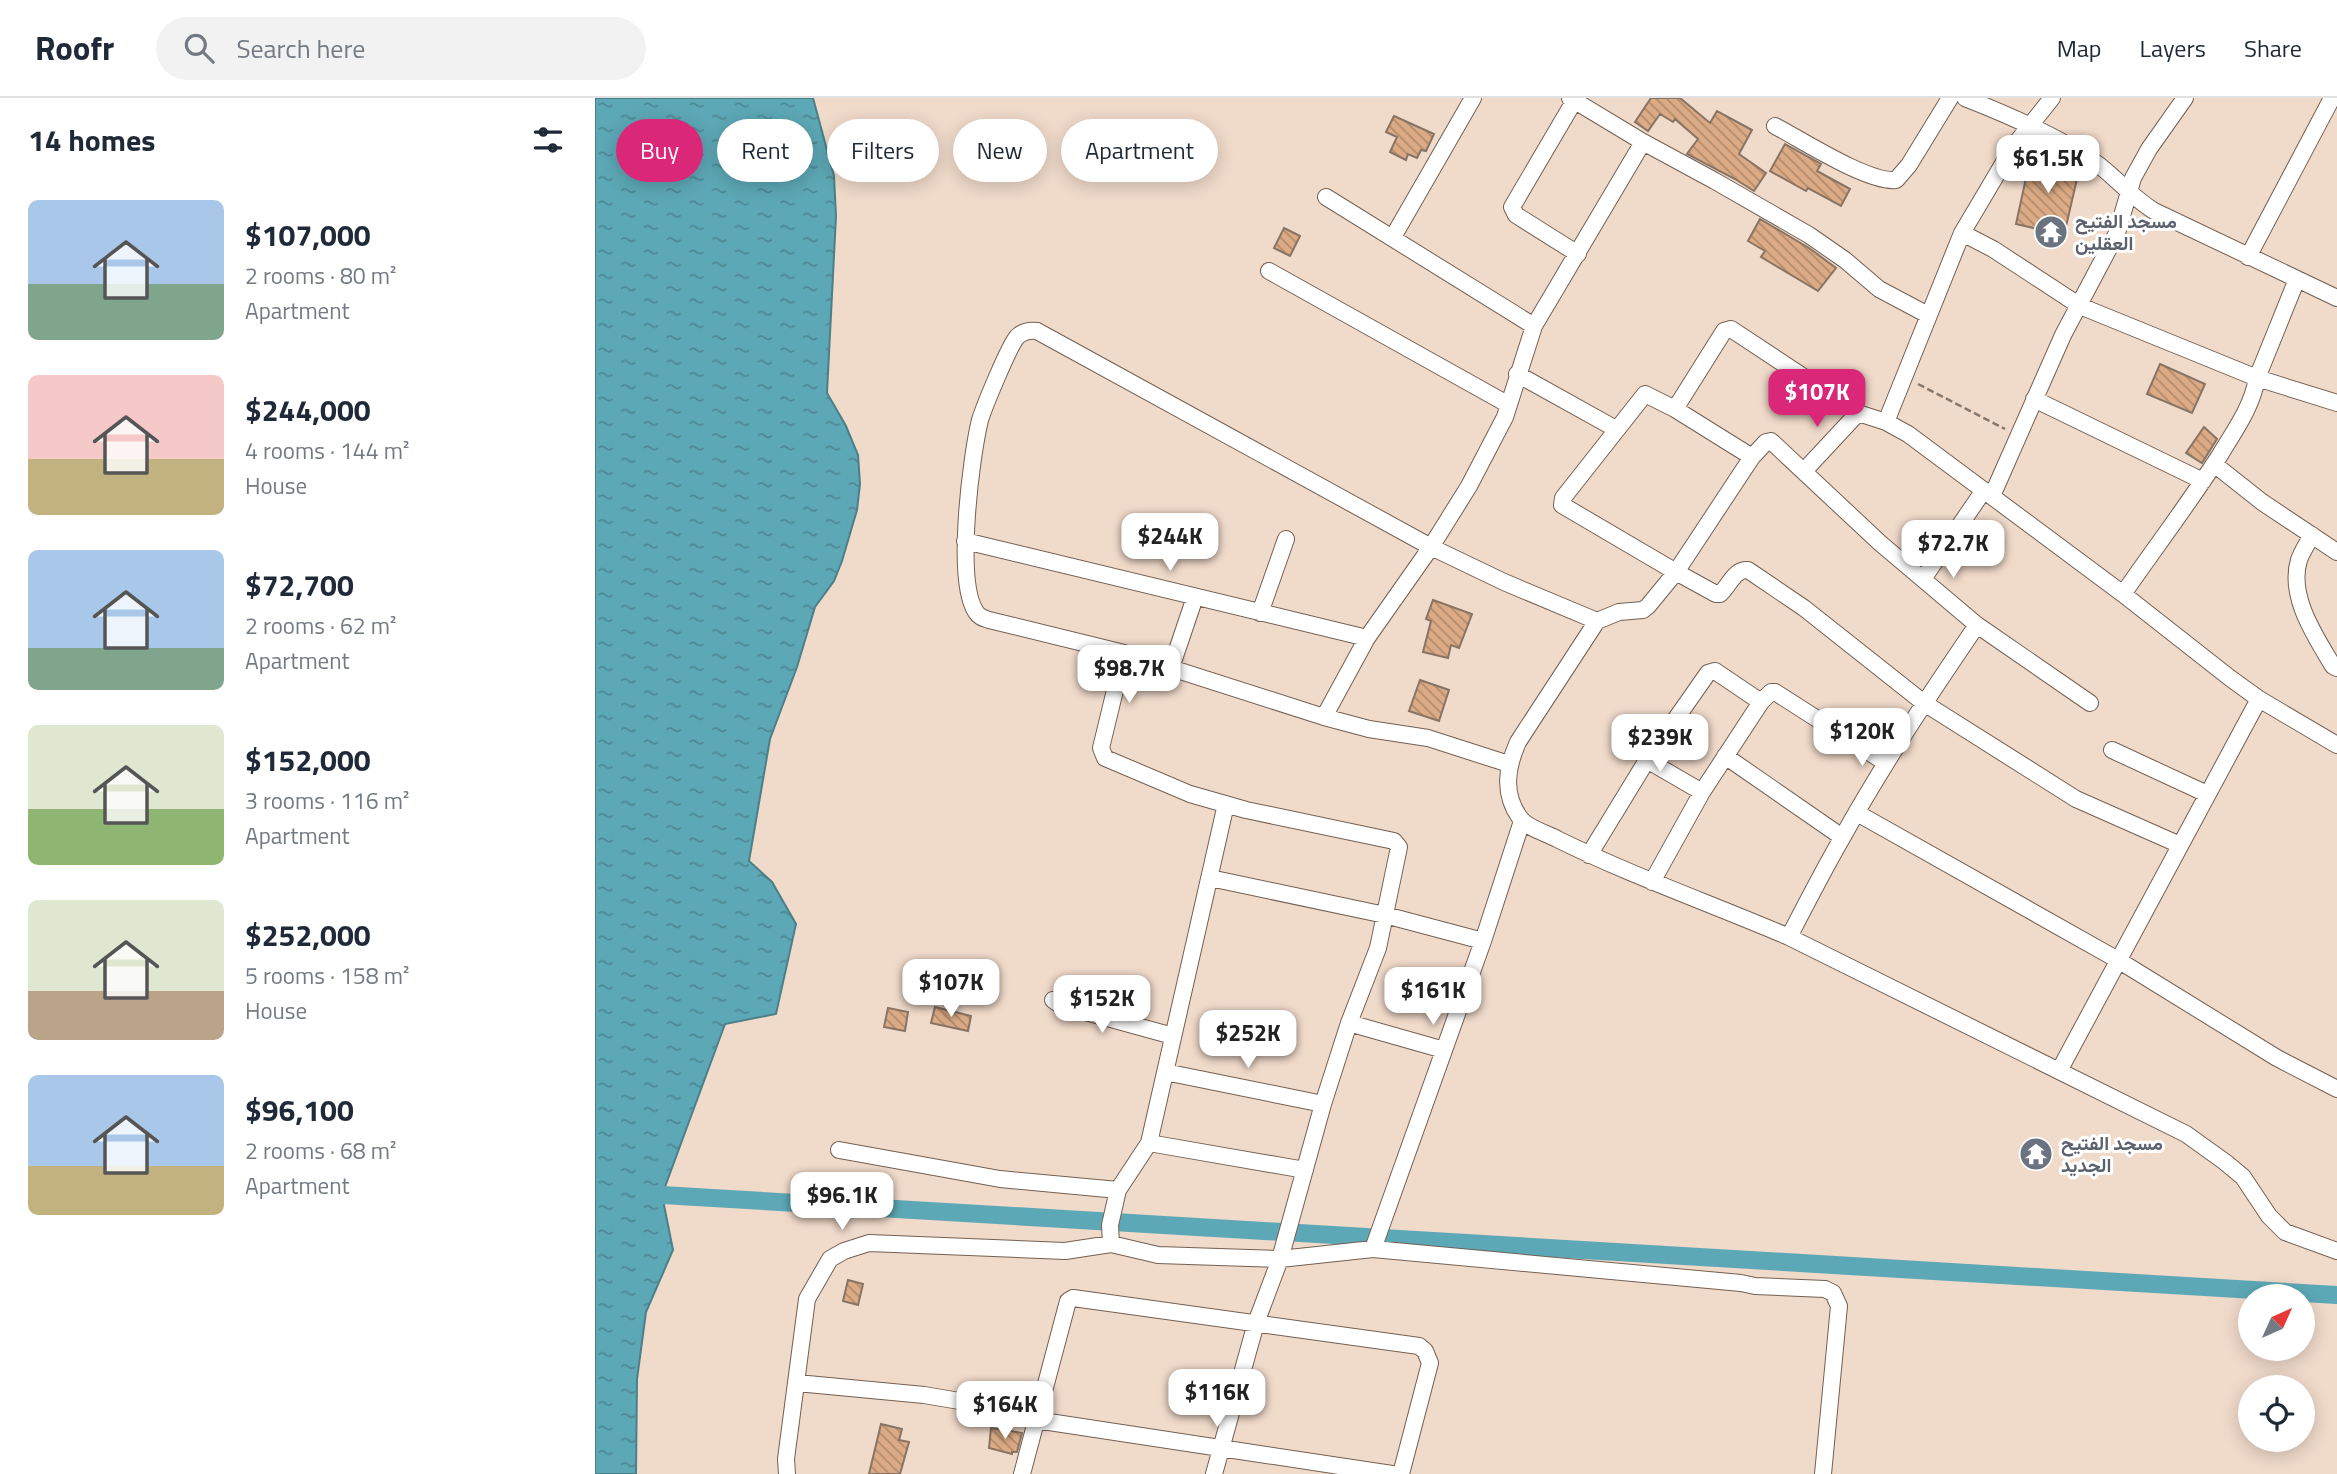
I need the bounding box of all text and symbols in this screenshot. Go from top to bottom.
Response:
search box [156,17,646,80]
text: Roofr [35,23,114,73]
icon: search [180,29,218,67]
text: Search here [236,29,365,68]
text: Map [2057,30,2102,66]
text: Layers [2140,30,2206,66]
text: Share [2244,30,2302,66]
text: 14 homes [28,117,155,163]
chip: Buy [616,119,703,182]
chip: Rent [717,119,813,182]
chip: Filters [827,119,939,182]
chip: New [953,119,1047,182]
chip: Apartment [1061,119,1218,182]
icon: filters [529,121,567,159]
pin: $61.5K [1991,136,2105,195]
text: $61.5K [2012,140,2084,175]
place label: مسجد الفتيح العقلين [2075,206,2177,257]
text: $107,000 [245,212,371,258]
temple icon: مسجد الفتيح العقلين [2032,213,2070,251]
icon: home [84,228,168,312]
text: 2 rooms · 80 m² [245,258,396,293]
text: Apartment [245,293,350,328]
pin: $107K [1768,370,1866,429]
text: $107K [1784,374,1850,409]
text: $244,000 [245,387,371,433]
icon: home [84,403,168,487]
text: 4 rooms · 144 m² [245,433,409,468]
text: House [245,468,307,503]
pin: $244K [1121,514,1219,573]
text: $244K [1137,518,1203,553]
pin: $72.7K [1896,520,2010,580]
text: $72.7K [1917,525,1989,560]
text: $72,700 [245,562,354,608]
icon: home [84,578,168,662]
text: 2 rooms · 62 m² [245,608,396,643]
text: Apartment [245,643,350,678]
pin: $98.7K [1072,646,1186,705]
text: $98.7K [1093,650,1165,685]
pin: $120K [1813,708,1911,768]
text: $120K [1829,713,1895,748]
pin: $239K [1611,714,1709,774]
text: $239K [1627,719,1693,754]
text: $152,000 [245,737,371,783]
icon: home [84,753,168,837]
text: 3 rooms · 116 m² [245,783,409,818]
text: Apartment [245,818,350,853]
text: $252,000 [245,912,371,958]
icon: home [84,928,168,1012]
text: 5 rooms · 158 m² [245,958,409,993]
pin: $107K [902,960,1000,1019]
text: $107K [918,964,984,999]
pin: $161K [1384,968,1482,1027]
text: $161K [1400,972,1466,1007]
pin: $152K [1053,976,1151,1035]
text: $152K [1069,980,1135,1015]
text: House [245,993,307,1028]
pin: $252K [1199,1010,1297,1070]
text: $252K [1215,1015,1281,1050]
text: $96,100 [245,1087,354,1133]
icon: home [84,1103,168,1187]
place label: مسجد الفتيح الجديد [2061,1128,2163,1179]
text: 2 rooms · 68 m² [245,1133,396,1168]
temple icon: مسجد الفتيح الجديد [2017,1135,2055,1173]
text: Apartment [245,1168,350,1203]
pin: $96.1K [785,1172,899,1232]
text: $96.1K [806,1177,878,1212]
north arrow [2238,1284,2315,1362]
map controls [2238,1284,2315,1452]
pin: $116K [1168,1370,1266,1429]
text: $116K [1184,1374,1250,1409]
button: locate [2238,1375,2315,1452]
pin: $164K [956,1382,1054,1441]
text: $164K [972,1386,1038,1421]

